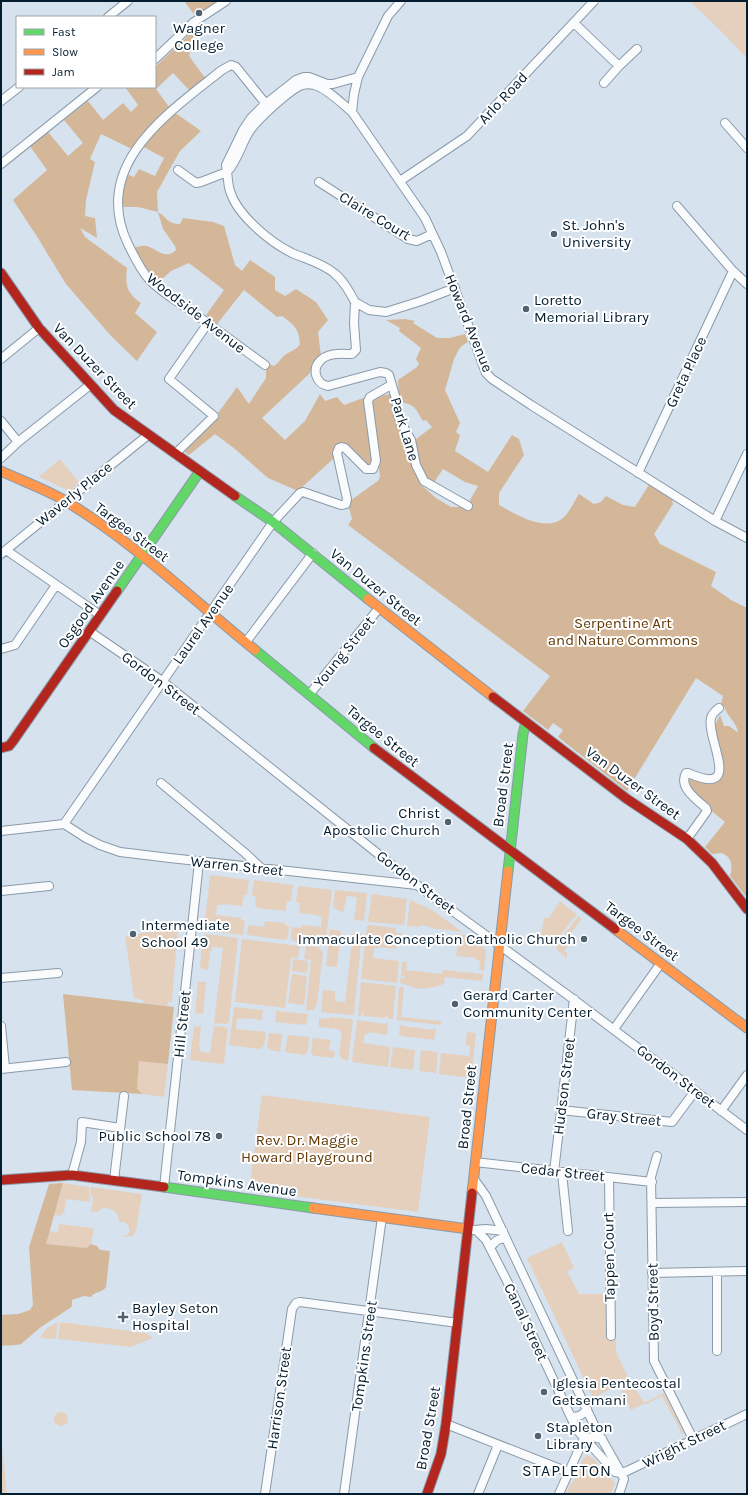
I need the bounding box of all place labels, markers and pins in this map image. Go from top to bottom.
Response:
marker: Wagner College [194,8,204,18]
place label: Wagner College [173,19,225,54]
place label: St. John's University [562,216,631,251]
marker: St. John's University [549,229,559,239]
place label: Loretto Memorial Library [534,291,649,326]
marker: Loretto Memorial Library [521,304,531,314]
place label: Christ Apostolic Church [323,804,440,839]
marker: Christ Apostolic Church [443,817,453,827]
place label: Intermediate School 49 [141,916,230,951]
marker: Intermediate School 49 [128,929,138,939]
place label: Immaculate Conception Catholic Church [298,930,576,948]
marker: Immaculate Conception Catholic Church [579,934,589,944]
place label: Gerard Carter Community Center [463,986,593,1021]
marker: Gerard Carter Community Center [450,999,460,1009]
place label: Public School 78 [98,1127,211,1145]
marker: Public School 78 [214,1131,224,1141]
place label: Bayley Seton Hospital [132,1299,219,1334]
marker: Bayley Seton Hospital [117,1311,129,1323]
place label: Iglesia Pentecostal Getsemani [552,1374,681,1409]
marker: Iglesia Pentecostal Getsemani [539,1387,549,1397]
place label: Stapleton Library [546,1418,613,1453]
marker: Stapleton Library [533,1431,543,1441]

